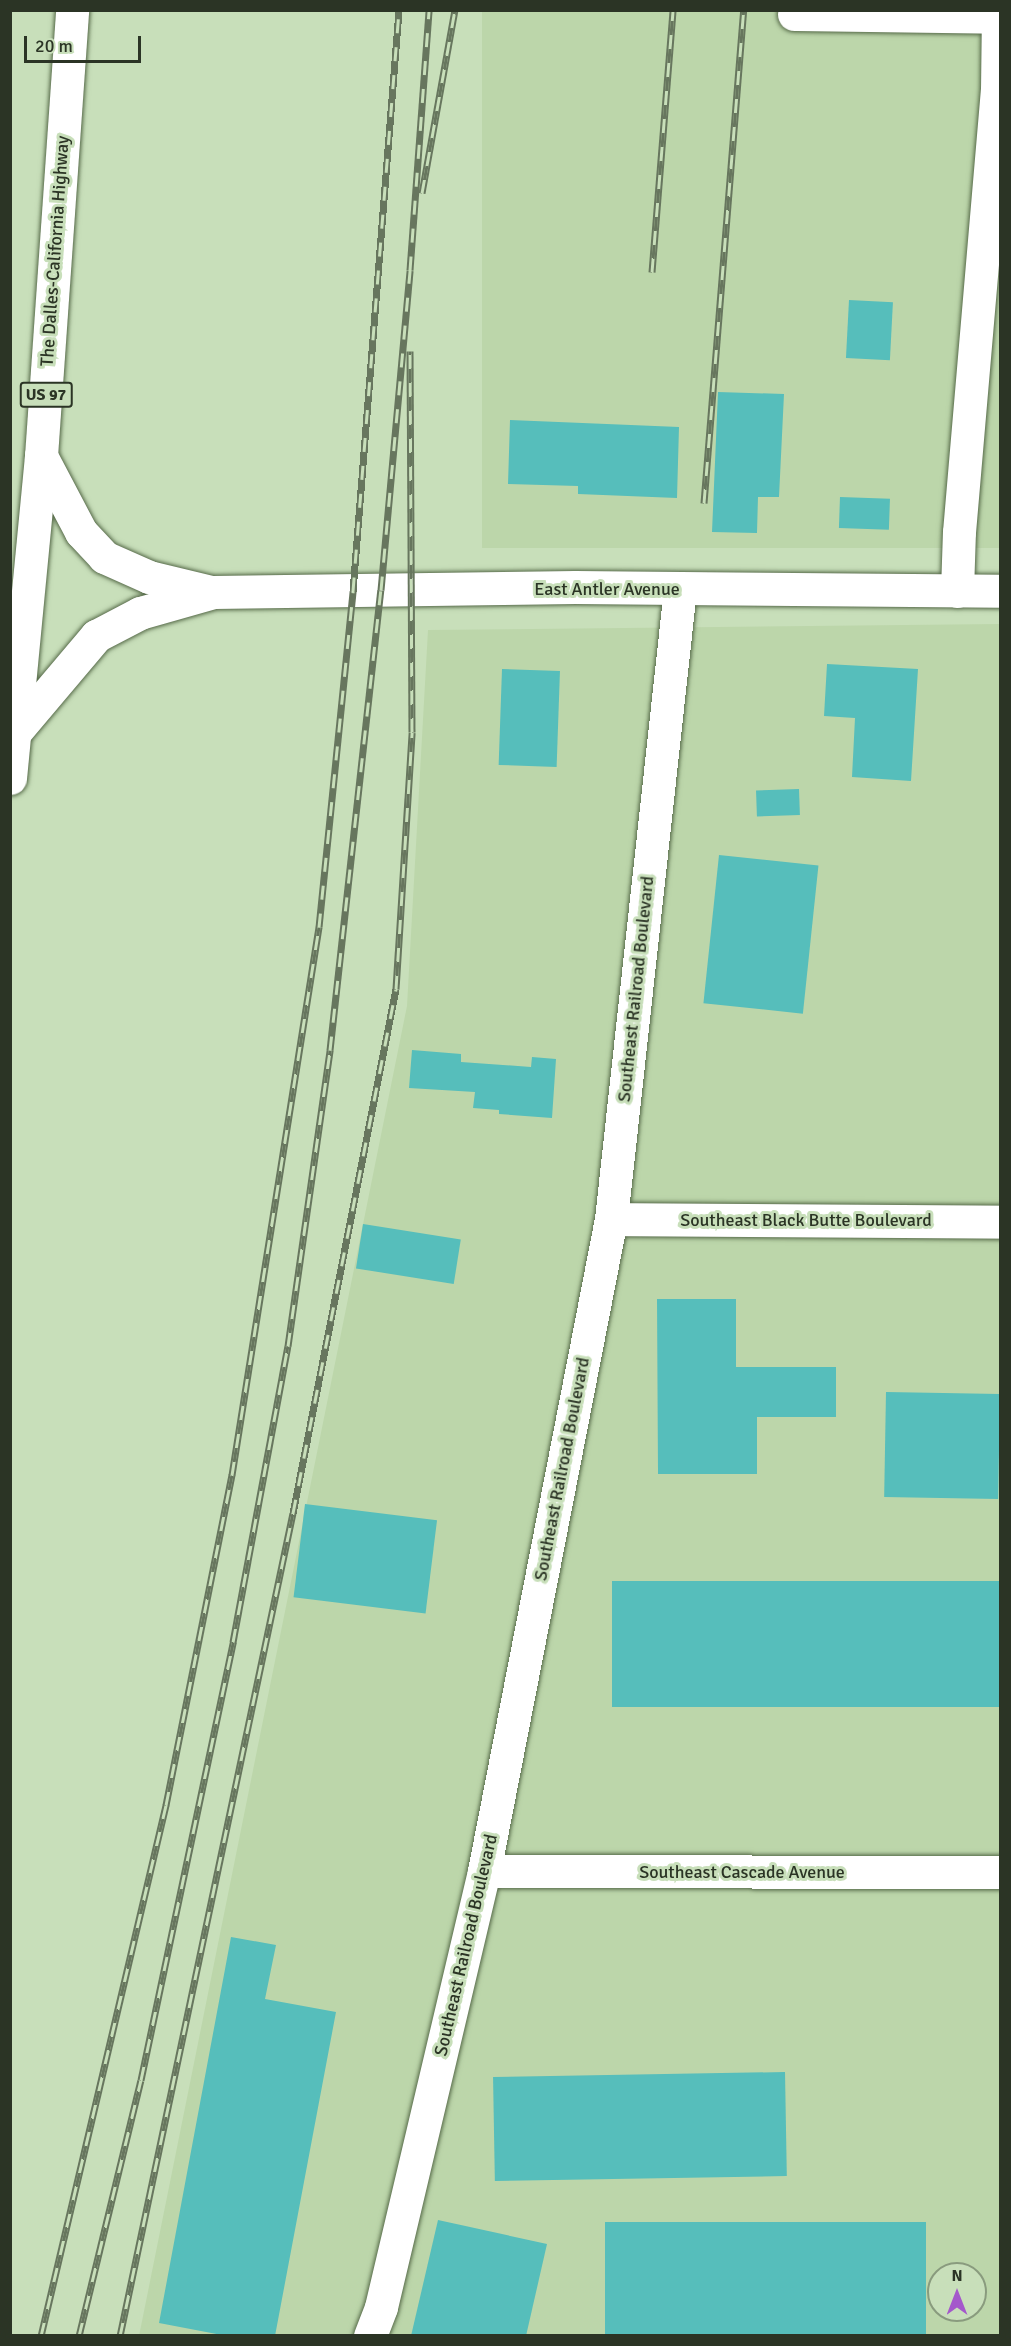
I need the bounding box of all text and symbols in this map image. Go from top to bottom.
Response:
scale bar [27,24,144,62]
text: 20 m [35,35,73,57]
street label: The Dalles-California Highway [36,135,74,367]
road number: US 97 [19,382,73,408]
street label: East Antler Avenue [534,578,680,600]
street label: Southeast Railroad Boulevard [613,875,659,1103]
street label: Southeast Black Butte Boulevard [680,1209,932,1231]
street label: Southeast Railroad Boulevard [530,1355,594,1583]
street label: Southeast Railroad Boulevard [430,1832,502,2058]
street label: Southeast Cascade Avenue [639,1861,845,1883]
north arrow [927,2262,987,2322]
text: N [951,2266,963,2286]

